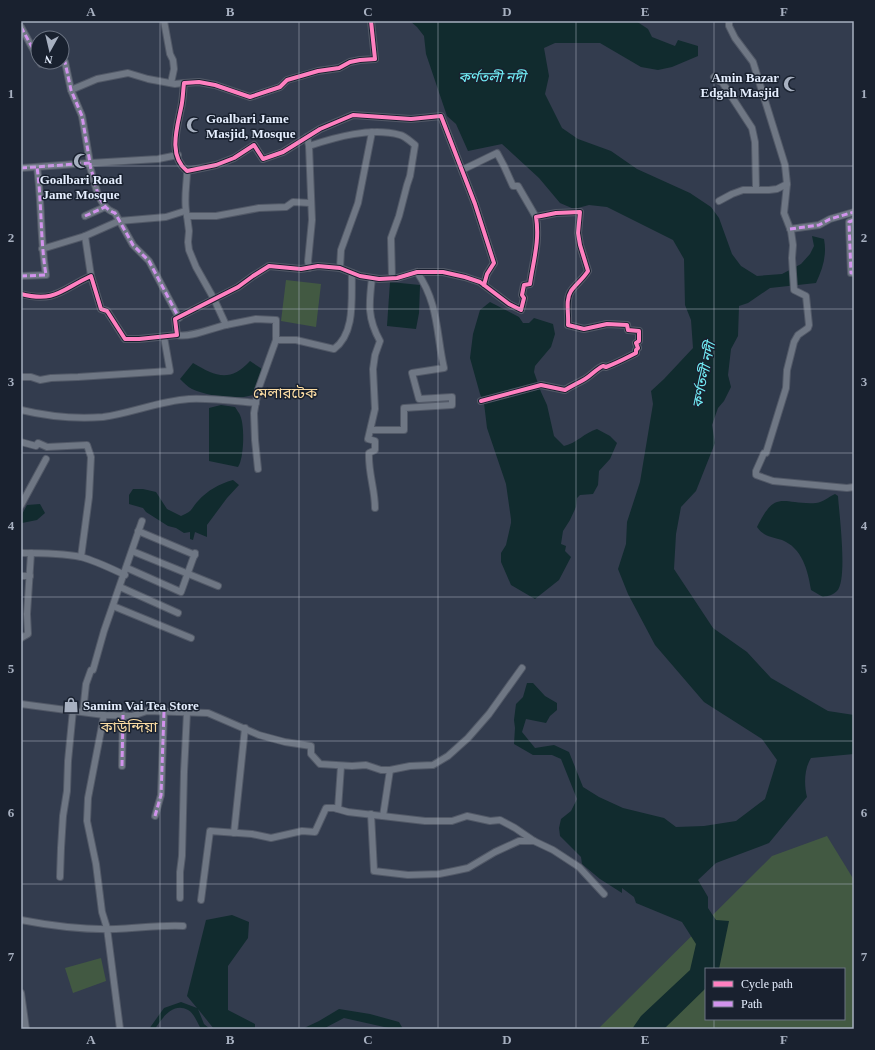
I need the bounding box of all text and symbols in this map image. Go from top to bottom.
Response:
text: A [86,4,96,19]
text: B [226,4,235,19]
text: C [363,4,373,19]
text: D [502,4,512,19]
text: E [641,4,649,19]
text: F [780,4,788,19]
north arrow [30,30,70,70]
text: N [44,53,53,66]
water label: কর্ণতলী নদী [458,69,529,85]
place label: Amin Bazar Edgah Masjid [701,70,780,100]
mosque icon: Amin Bazar Edgah Masjid [782,75,800,93]
text: 1 [8,86,14,101]
text: 1 [861,86,867,101]
place label: Goalbari Jame Masjid, Mosque [206,111,296,141]
mosque icon: Goalbari Jame Masjid, Mosque [185,116,203,134]
mosque icon: Goalbari Road Jame Mosque [72,152,90,170]
place label: Goalbari Road Jame Mosque [40,172,123,202]
text: 2 [8,230,14,245]
text: 2 [861,230,867,245]
water label: কর্ণতলী নদী [689,337,719,409]
text: 3 [8,374,15,389]
text: 3 [861,374,868,389]
district label: মেলারটেক [253,385,318,401]
text: 4 [8,518,15,533]
text: 4 [861,518,868,533]
text: 5 [8,661,15,676]
text: 5 [861,661,868,676]
shop icon: Samim Vai Tea Store [62,696,80,714]
place label: Samim Vai Tea Store [83,698,199,713]
district label: কাউন্দিয়া [100,719,158,735]
text: 6 [8,805,15,820]
text: 6 [861,805,868,820]
text: 7 [8,949,15,964]
text: 7 [861,949,868,964]
legend [705,968,845,1020]
text: Cycle path [741,977,793,991]
text: Path [741,997,762,1011]
text: A [86,1032,96,1047]
text: B [226,1032,235,1047]
text: C [363,1032,373,1047]
text: D [502,1032,512,1047]
text: E [641,1032,649,1047]
text: F [780,1032,788,1047]

